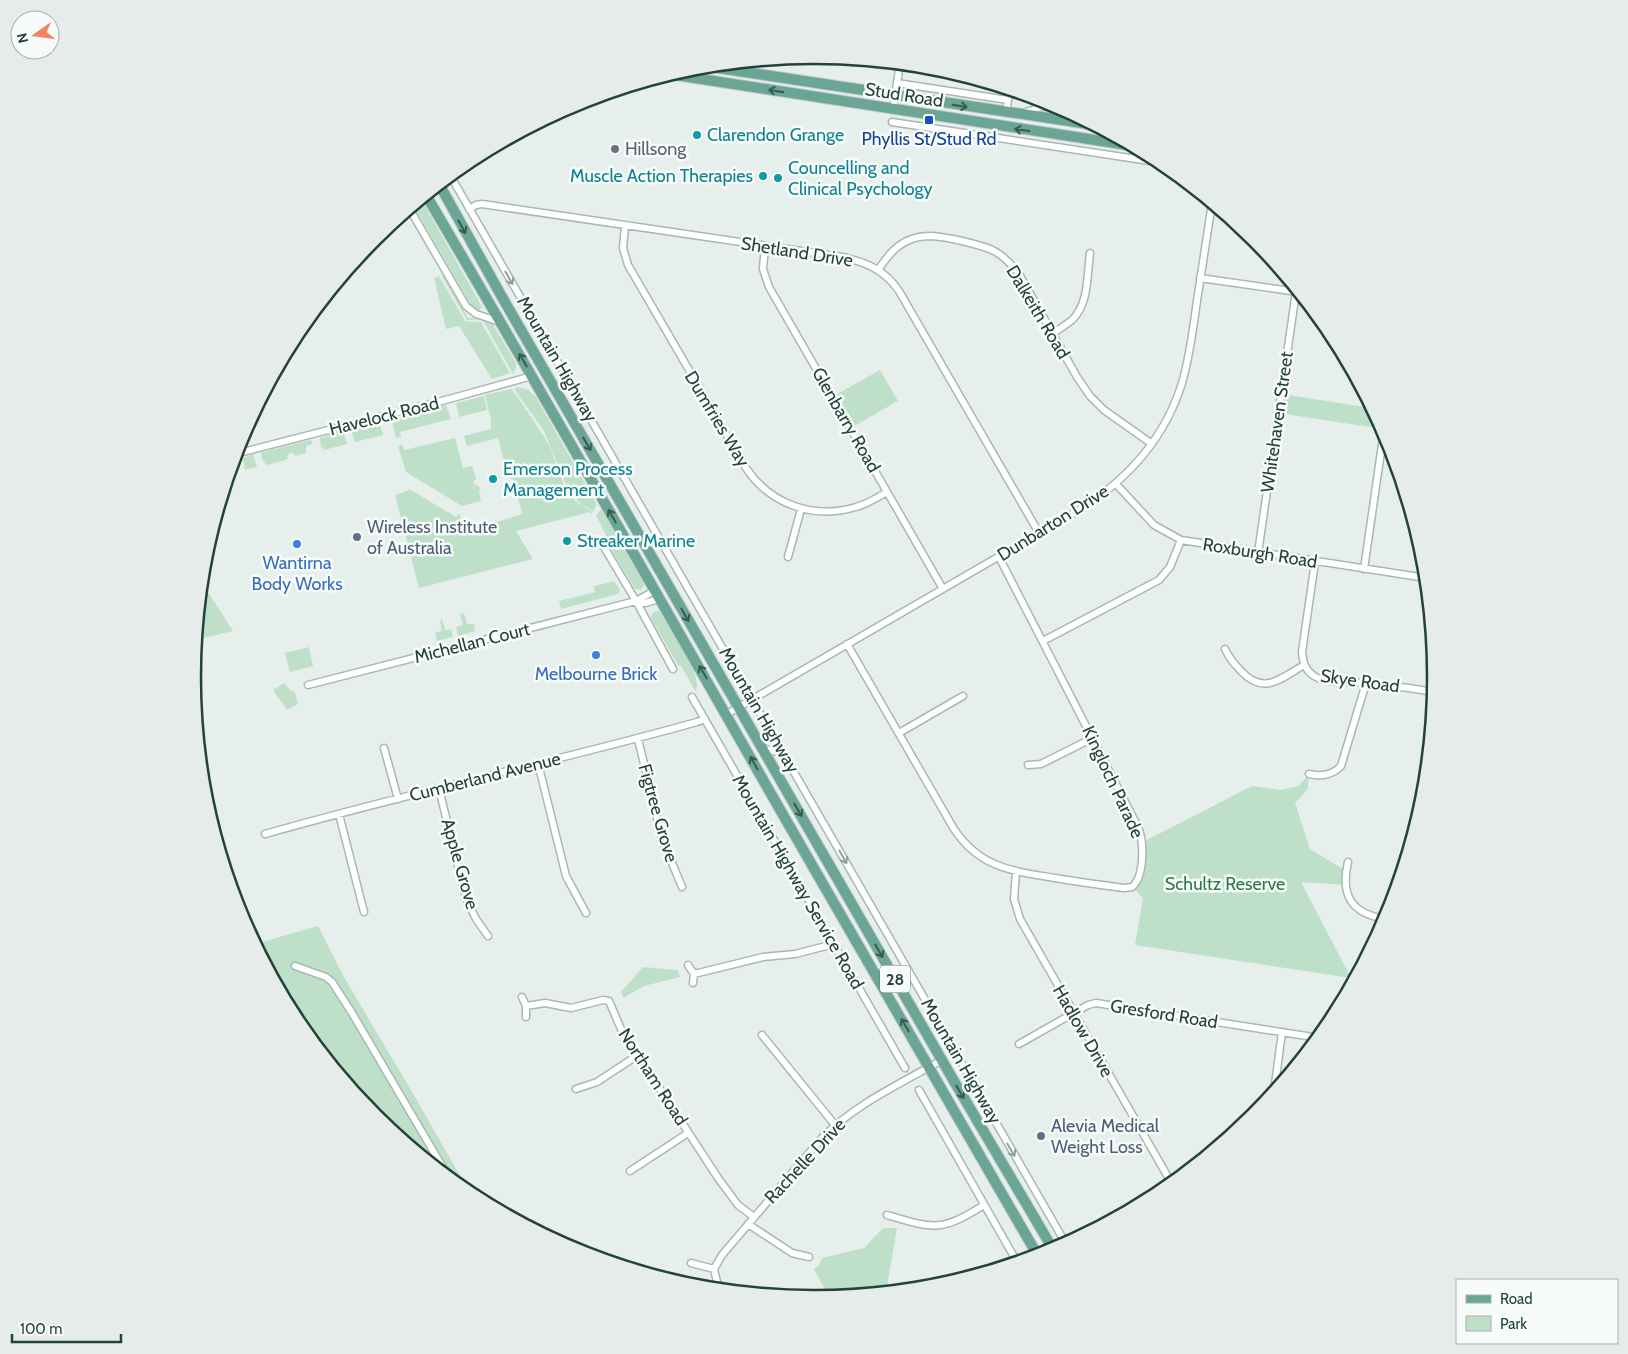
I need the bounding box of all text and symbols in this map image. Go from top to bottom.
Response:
north arrow [10,10,60,60]
text: N [12,31,32,45]
street label: Stud Road [863,78,945,112]
one-way arrow [768,85,784,95]
one-way arrow [952,101,968,111]
marker: Phyllis St/Stud Rd [923,114,935,126]
place label: Clarendon Grange [707,124,844,146]
one-way arrow [1014,124,1030,134]
place label: Phyllis St/Stud Rd [861,128,997,150]
marker: Clarendon Grange [691,129,703,141]
place label: Hillsong [625,138,687,160]
marker: Hillsong [609,143,621,155]
place label: Councelling and Clinical Psychology [788,157,933,200]
place label: Muscle Action Therapies [570,165,753,187]
marker: Muscle Action Therapies [757,170,769,182]
marker: Councelling and Clinical Psychology [772,172,784,184]
one-way arrow [458,219,468,233]
street label: Shetland Drive [740,232,854,272]
street label: Dalkeith Road [1001,261,1075,363]
one-way arrow [504,271,514,285]
street label: Mountain Highway [512,292,602,426]
street label: Whitehaven Street [1256,350,1298,494]
one-way arrow [518,352,528,367]
street label: Glenbarry Road [807,364,885,476]
street label: Dumfries Way [680,367,754,471]
street label: Havelock Road [327,392,441,440]
one-way arrow [582,436,592,451]
place label: Emerson Process Management [503,458,633,501]
marker: Emerson Process Management [487,473,499,485]
street label: Dunbarton Drive [993,480,1113,566]
one-way arrow [607,509,617,524]
place label: Wireless Institute of Australia [367,516,497,559]
place label: Streaker Marine [577,530,695,552]
marker: Wireless Institute of Australia [351,531,363,543]
street label: Roxburgh Road [1201,533,1319,573]
marker: Streaker Marine [561,535,573,547]
marker: Wantirna Body Works [291,538,303,550]
place label: Wantirna Body Works [251,552,343,595]
one-way arrow [681,607,691,621]
street label: Michellan Court [412,618,532,668]
street label: Mountain Highway [714,643,804,777]
marker: Melbourne Brick [590,649,602,661]
place label: Melbourne Brick [535,663,658,685]
one-way arrow [697,665,707,679]
street label: Skye Road [1319,665,1401,697]
street label: Kingloch Parade [1077,722,1149,842]
street label: Cumberland Avenue [407,748,563,806]
one-way arrow [749,755,759,770]
street label: Figtree Grove [633,761,683,865]
street label: Mountain Highway Service Road [727,771,869,993]
one-way arrow [793,803,803,817]
street label: Apple Grove [437,816,483,912]
one-way arrow [839,850,849,864]
park label: Schultz Reserve [1165,873,1285,895]
one-way arrow [874,943,884,958]
road number: 28 [880,966,910,992]
street label: Hadlow Drive [1048,981,1118,1081]
street label: Mountain Highway [916,994,1006,1128]
street label: Gresford Road [1109,995,1219,1033]
one-way arrow [900,1018,910,1032]
street label: Northam Road [613,1024,693,1130]
one-way arrow [955,1084,965,1099]
street label: Rachelle Drive [760,1114,850,1208]
place label: Alevia Medical Weight Loss [1051,1115,1160,1158]
marker: Alevia Medical Weight Loss [1035,1130,1047,1142]
one-way arrow [1007,1142,1017,1157]
legend [1456,1279,1618,1344]
text: Road [1500,1290,1533,1308]
scale bar [12,1312,121,1344]
text: Park [1500,1315,1527,1333]
text: 100 m [20,1320,62,1338]

